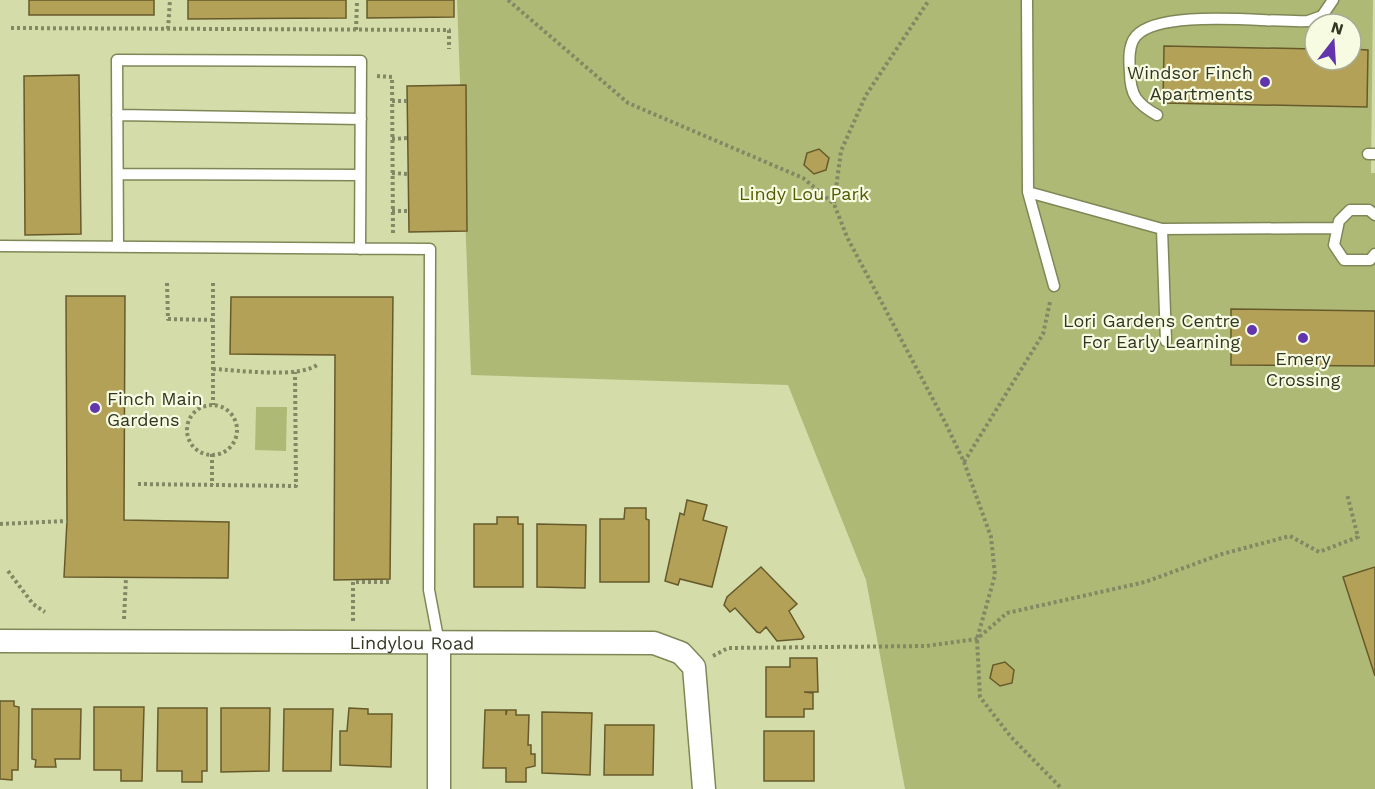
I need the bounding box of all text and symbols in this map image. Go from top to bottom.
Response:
north arrow [1303,12,1363,72]
text: N [1329,17,1346,39]
place label: Windsor Finch Apartments [1127,62,1253,104]
marker: Windsor Finch Apartments [1258,75,1272,89]
park label: Lindy Lou Park [739,183,869,204]
place label: Lori Gardens Centre For Early Learning [1063,310,1240,352]
marker: Lori Gardens Centre For Early Learning [1245,323,1259,337]
marker: Emery Crossing [1296,331,1310,345]
place label: Emery Crossing [1266,348,1341,390]
place label: Finch Main Gardens [107,388,203,430]
marker: Finch Main Gardens [88,401,102,415]
street label: Lindylou Road [350,632,474,653]

